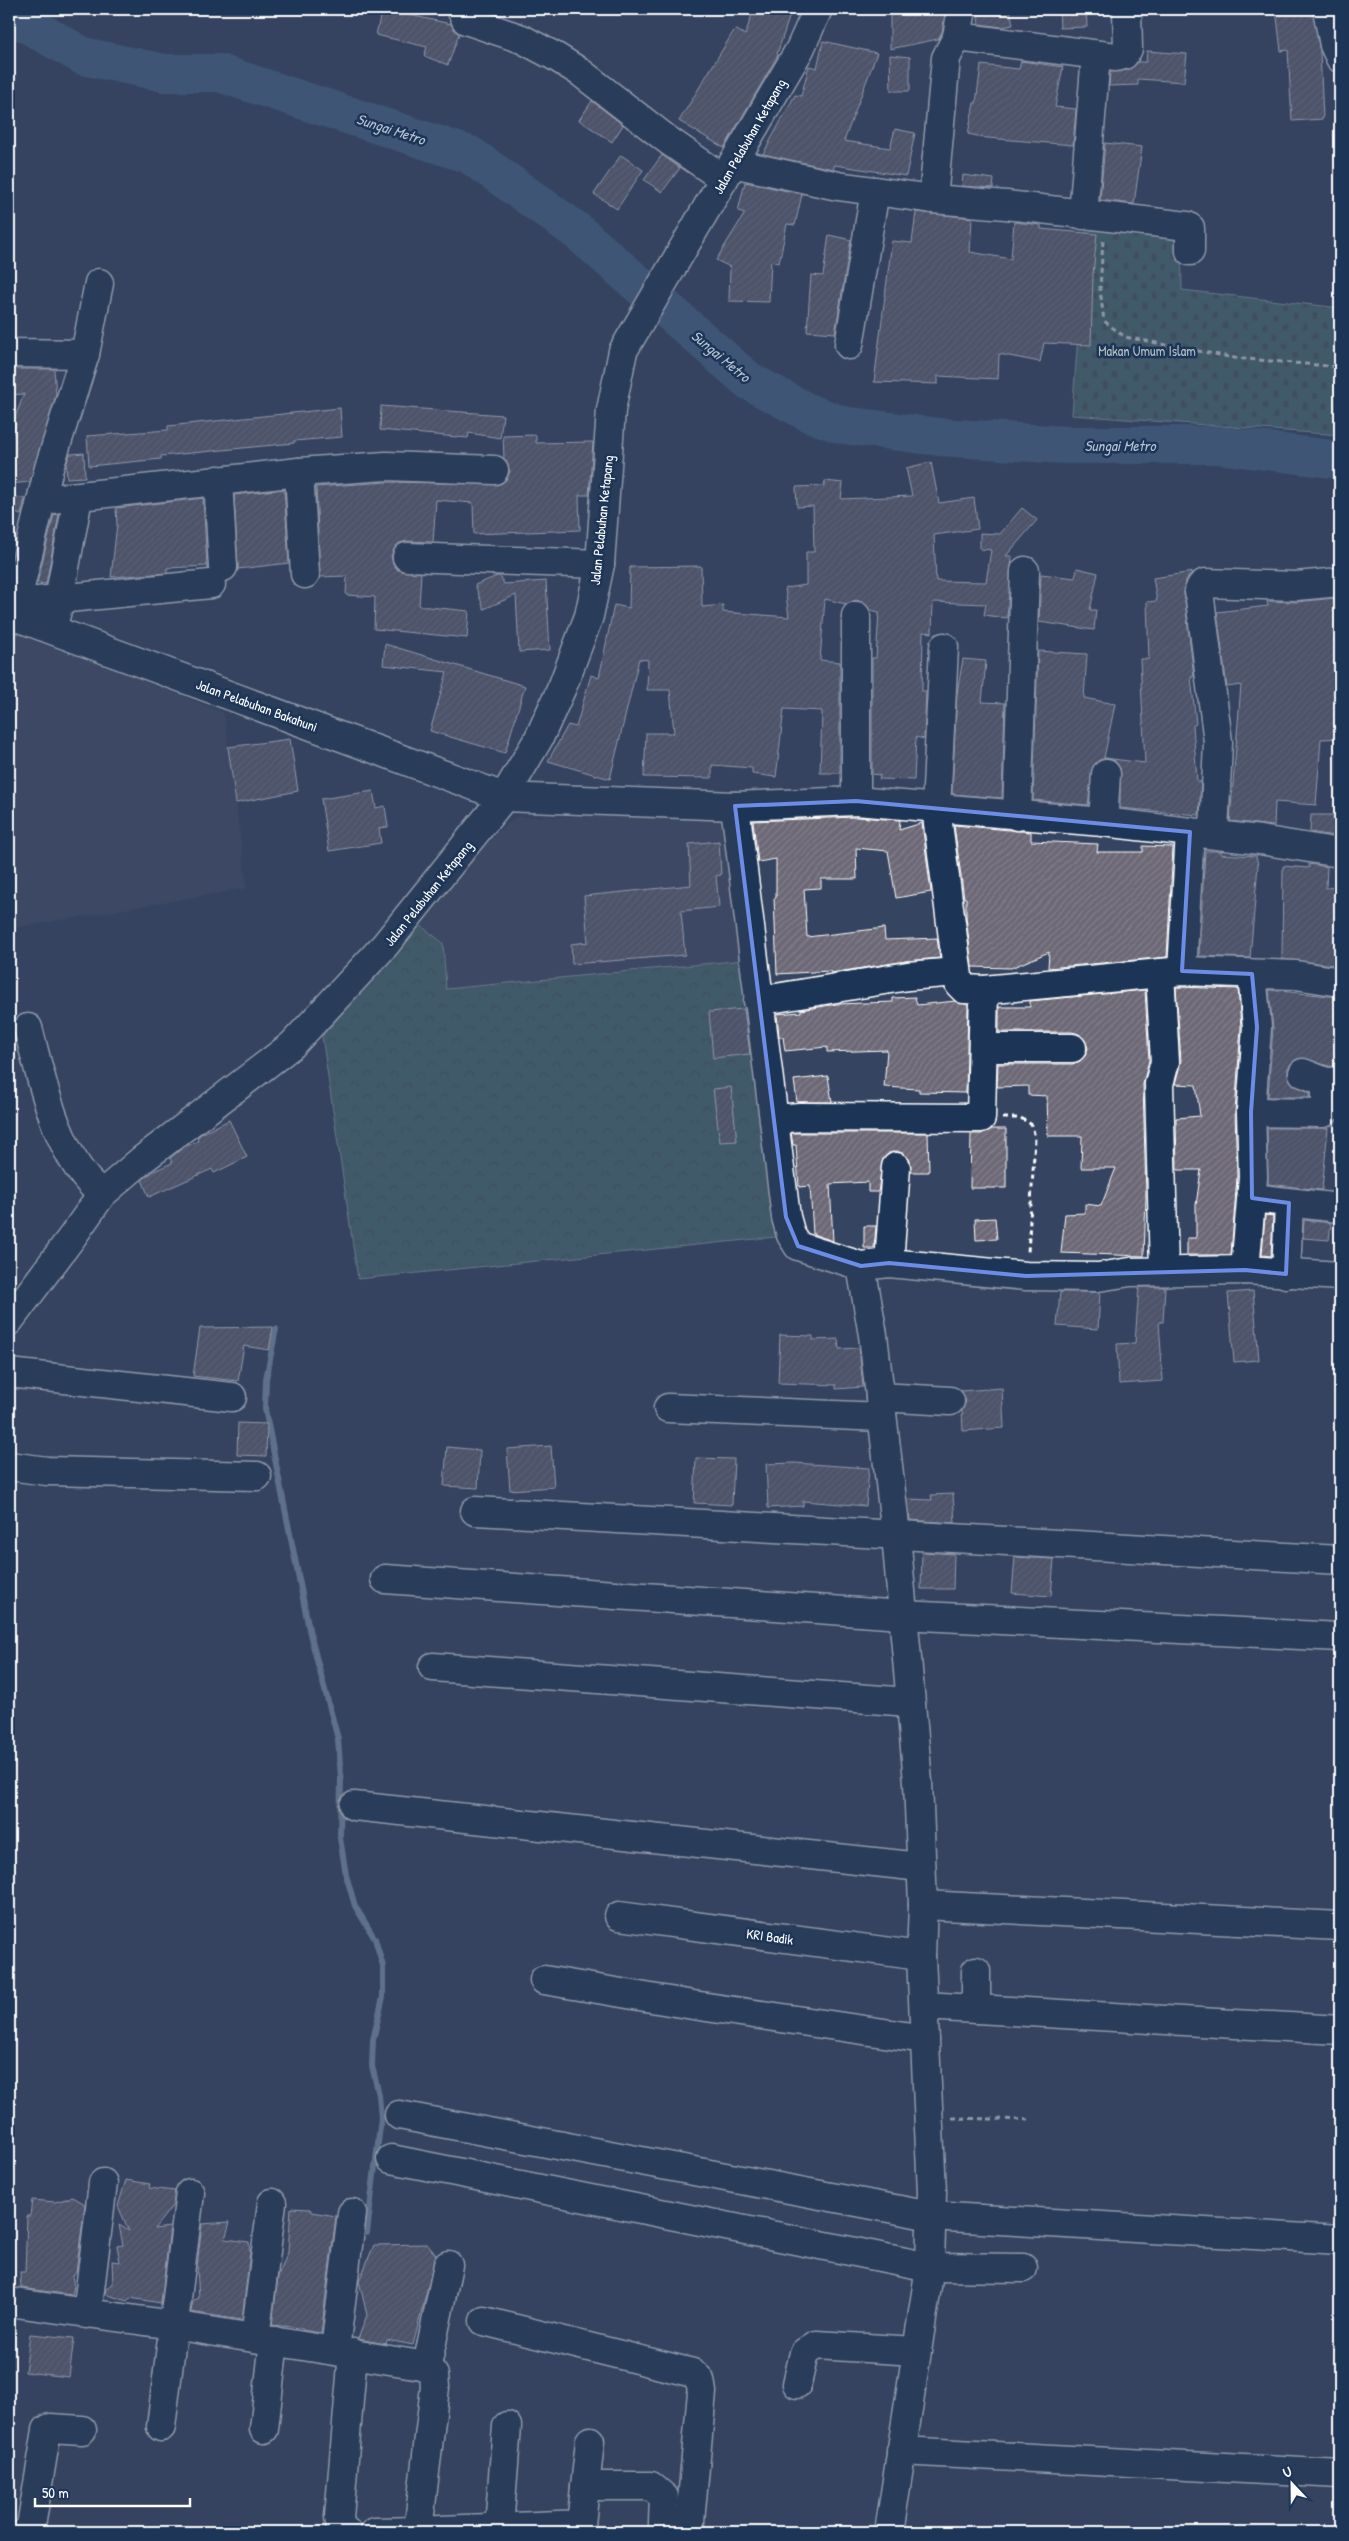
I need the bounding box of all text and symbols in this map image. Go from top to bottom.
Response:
street label: Jalan Pelabuhan Ketapang [708,75,791,198]
water label: Sungai Metro [354,108,429,150]
water label: Sungai Metro [687,325,756,387]
park label: Makan Umum Islam [1098,341,1196,360]
water label: Sungai Metro [1085,435,1156,456]
street label: Jalan Pelabuhan Ketapang [585,454,618,586]
street label: Jalan Pelabuhan Bakahuni [194,674,320,736]
street label: Jalan Pelabuhan Ketapang [380,836,477,950]
street label: KRI Badik [745,1923,795,1949]
north arrow [1266,2458,1316,2508]
text: U [1280,2461,1294,2482]
scale bar [35,2476,190,2508]
text: 50 m [42,2482,69,2503]

